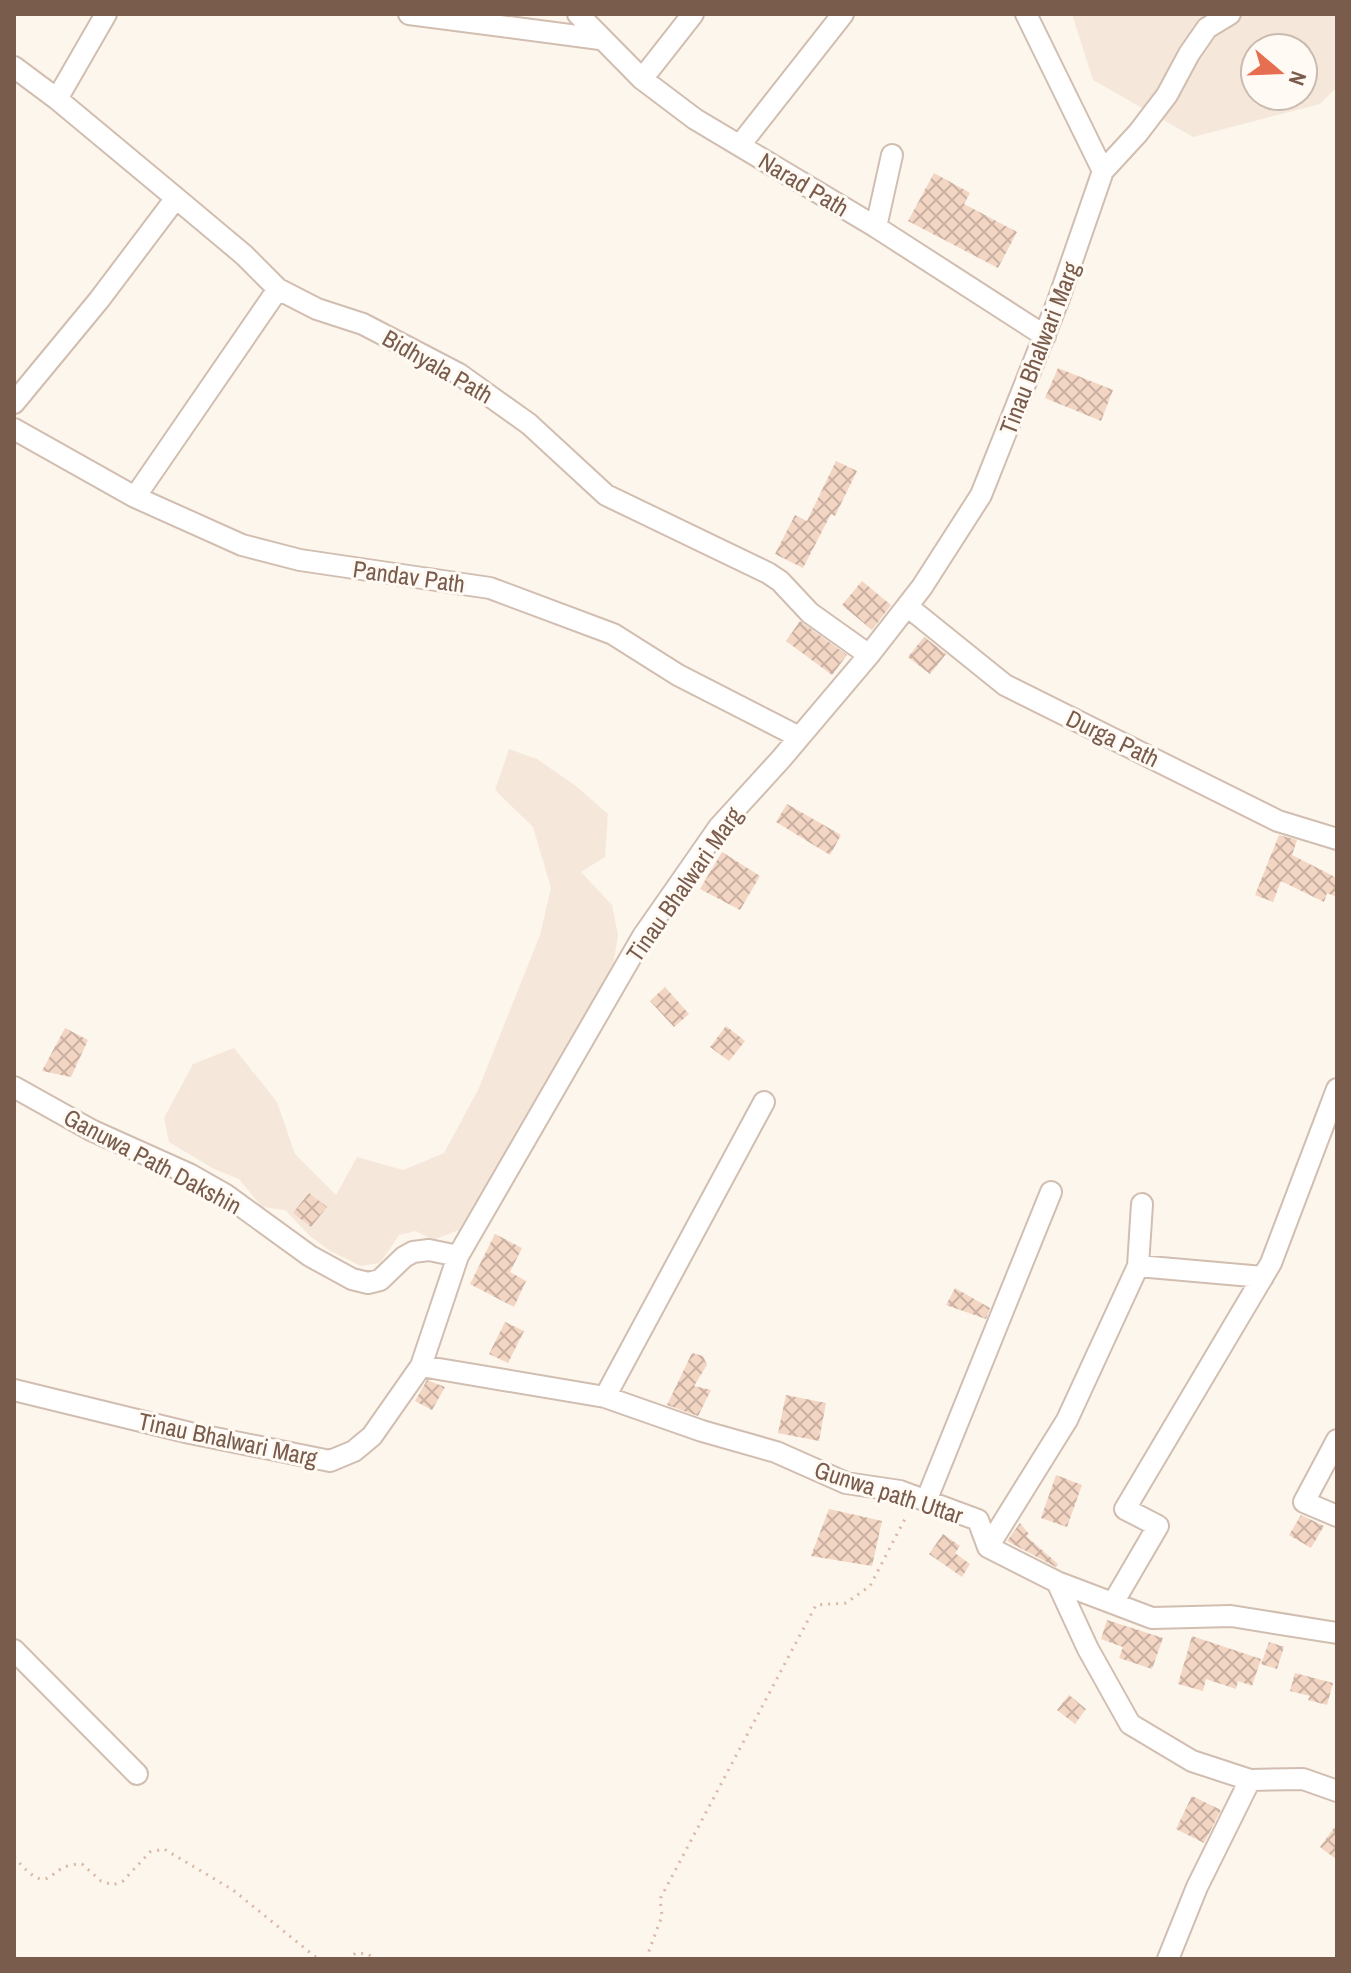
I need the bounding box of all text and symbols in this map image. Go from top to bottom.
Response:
north arrow [1239,32,1319,112]
text: N [1282,67,1314,90]
street label: Narad Path [753,145,855,223]
street label: Tinau Bhalwari Marg [991,257,1087,439]
street label: Bidhyala Path [377,322,499,410]
street label: Pandav Path [351,552,467,600]
street label: Durga Path [1061,702,1165,774]
street label: Tinau Bhalwari Marg [619,800,749,968]
street label: Ganuwa Path Dakshin [59,1101,247,1221]
street label: Tinau Bhalwari Marg [136,1404,321,1474]
street label: Gunwa path Uttar [811,1453,968,1531]

